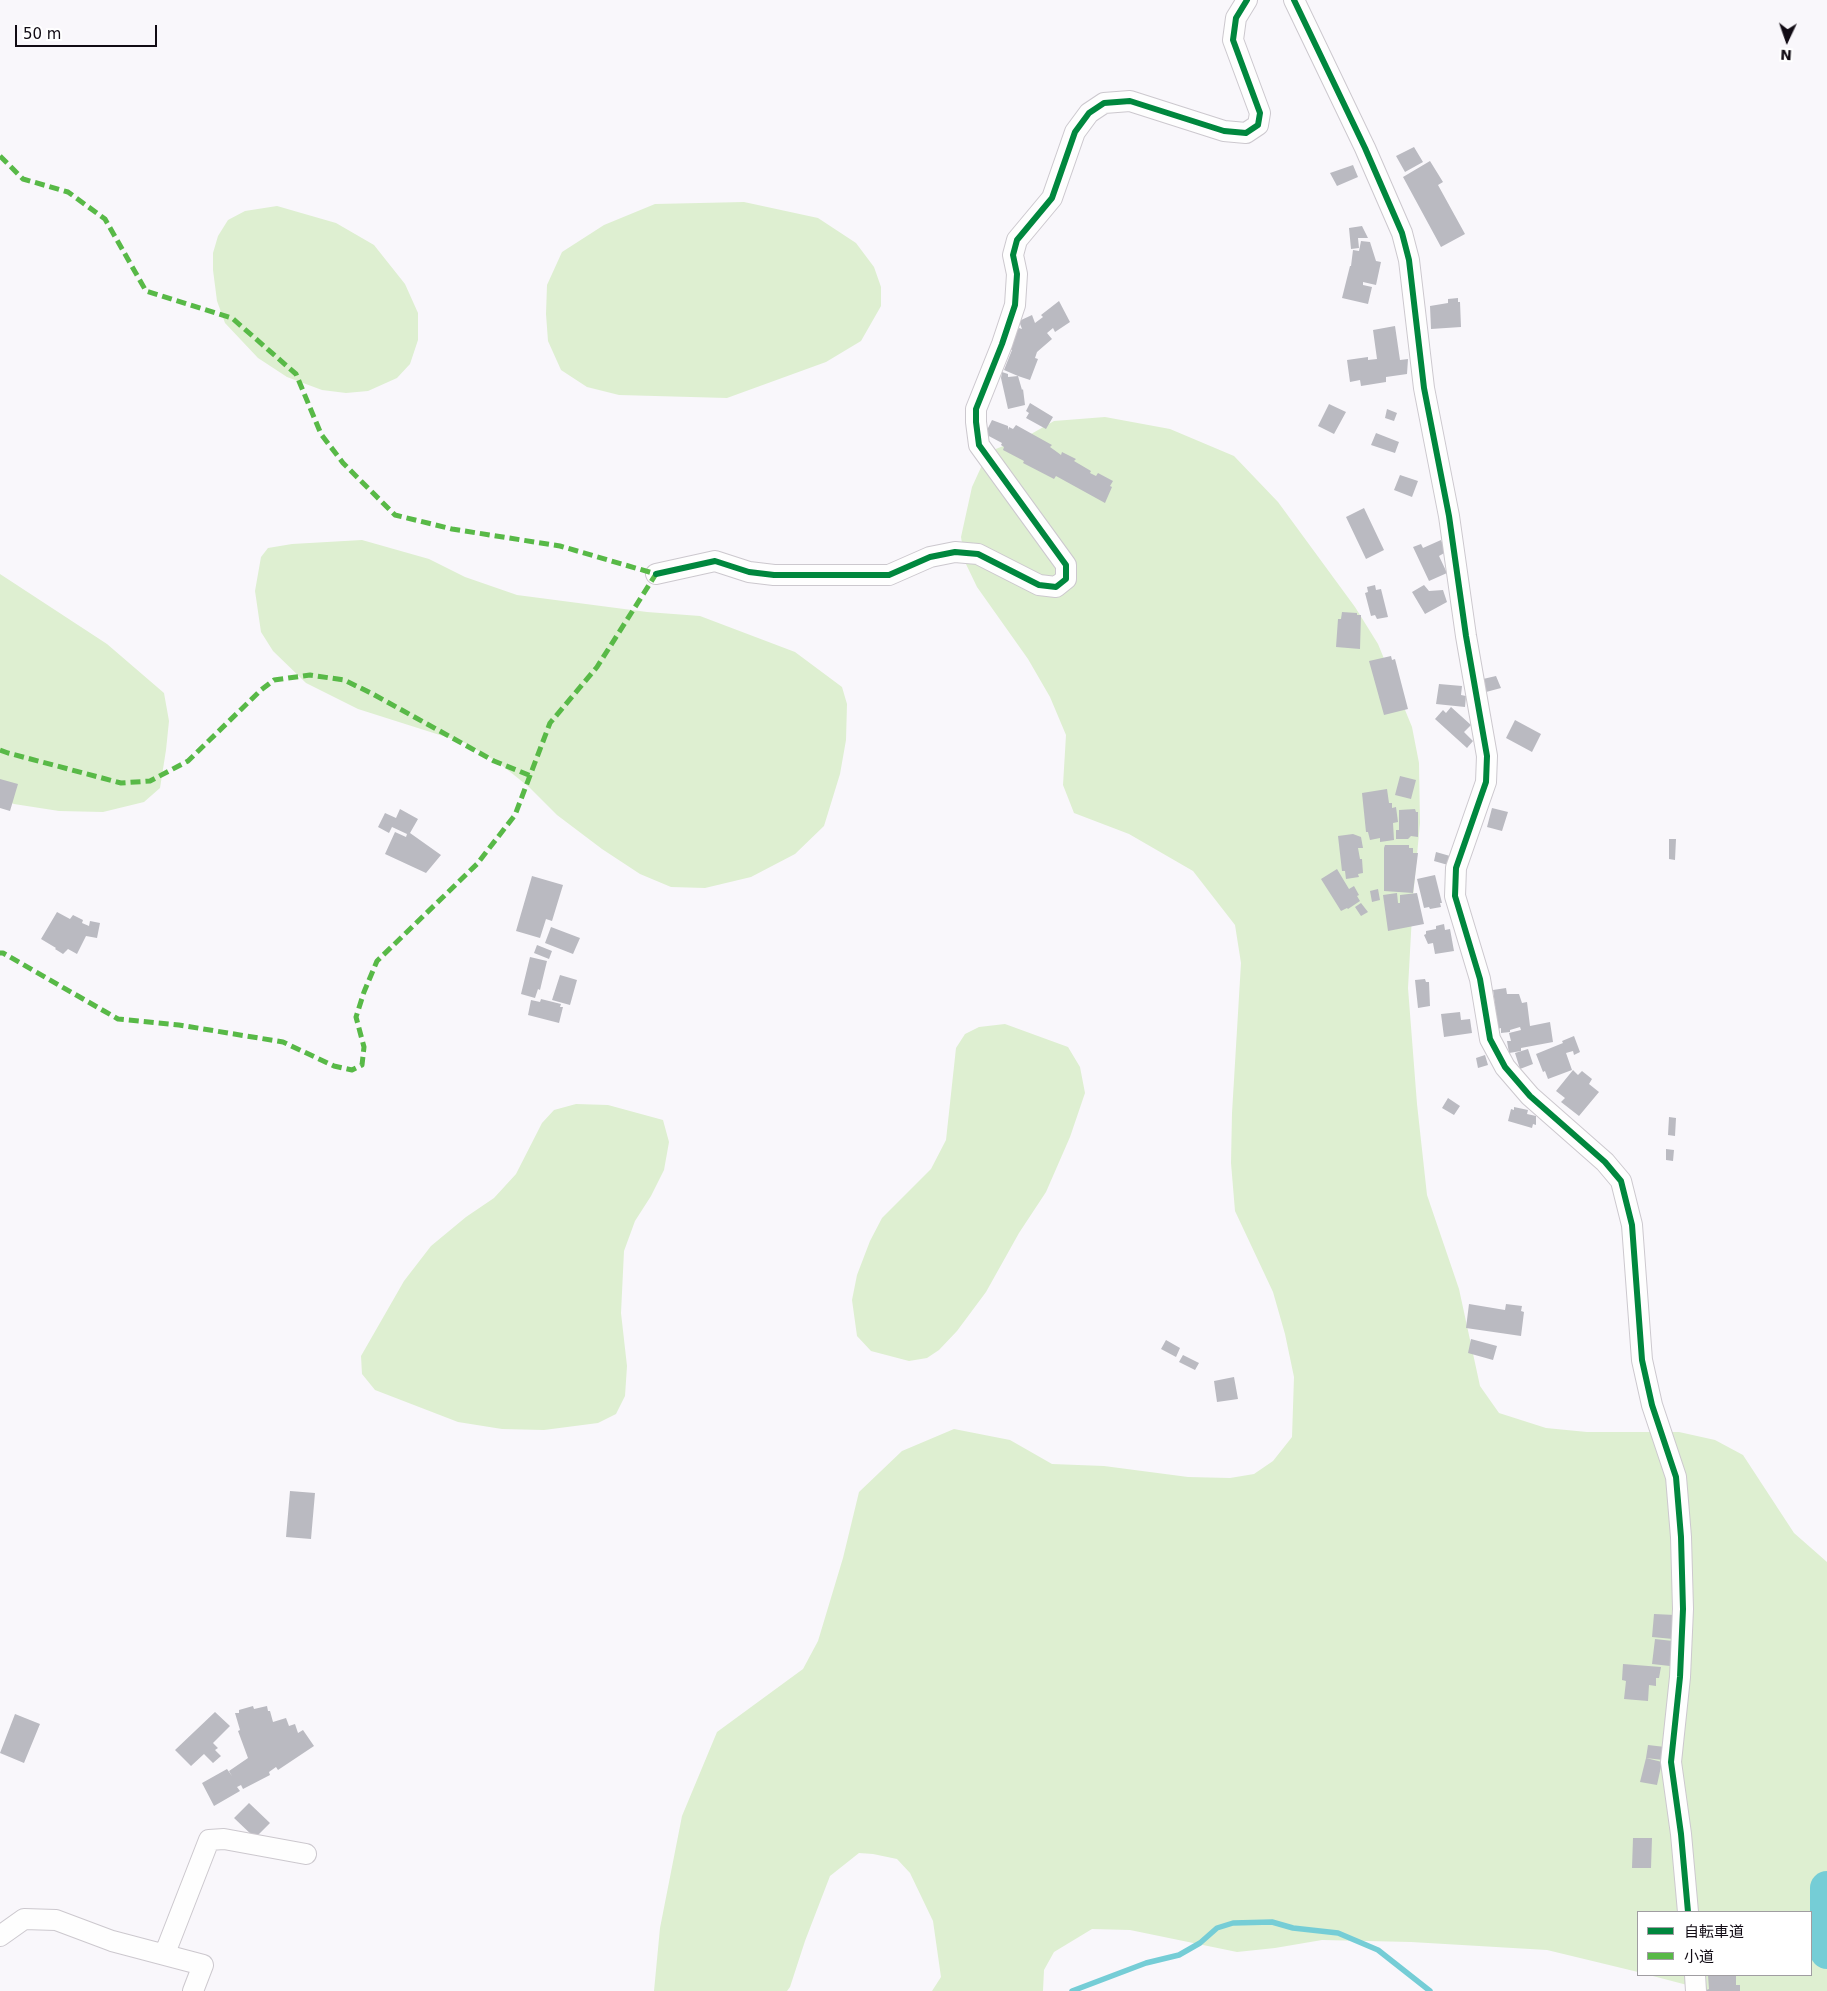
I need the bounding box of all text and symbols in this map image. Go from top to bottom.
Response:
scale bar [18,15,160,47]
north arrow [1762,15,1812,65]
text: 50 m [23,25,61,43]
text: N [1780,47,1792,63]
legend [1637,1911,1812,1976]
text: 自転車道 [1684,1923,1744,1941]
text: 小道 [1684,1948,1714,1966]

